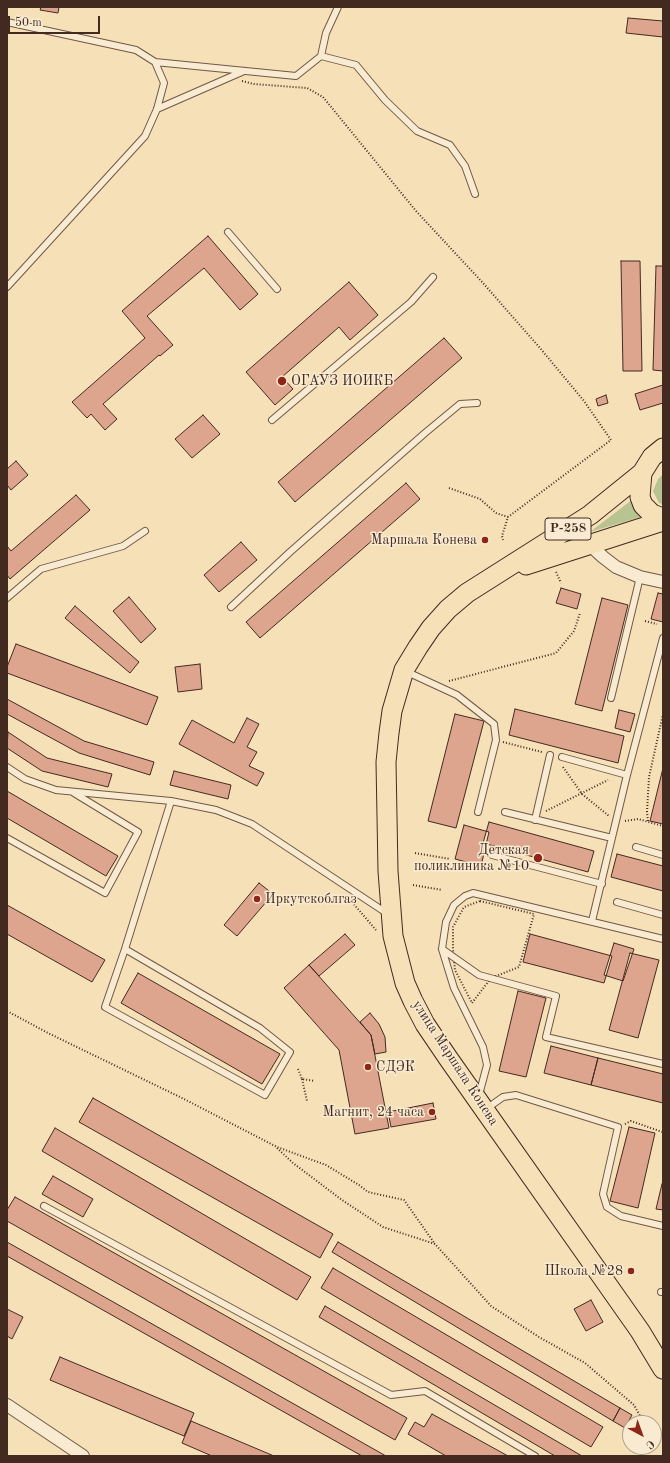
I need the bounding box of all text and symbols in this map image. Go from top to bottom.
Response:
scale bar [10,8,102,34]
text: 50 m [15,17,42,29]
place label: ОГАУЗ ИОИКБ [291,373,393,389]
marker: ОГАУЗ ИОИКБ [276,375,288,387]
road number: Р-258 [545,518,591,540]
place label: Маршала Конева [371,532,477,548]
marker: Маршала Конева [480,535,490,545]
place label: Детская поликлиника №10 [414,842,529,874]
marker: Детская поликлиника №10 [532,852,544,864]
place label: Иркутскоблгаз [265,891,357,907]
marker: Иркутскоблгаз [252,894,262,904]
street label: улица Маршала Конева [408,997,502,1129]
place label: СДЭК [376,1059,415,1075]
marker: СДЭК [363,1062,373,1072]
place label: Магнит, 24 часа [323,1104,424,1120]
marker: Магнит, 24 часа [427,1107,437,1117]
place label: Школа №28 [545,1263,623,1279]
marker: Школа №28 [626,1266,636,1276]
north arrow [622,1415,662,1455]
text: С [643,1437,656,1450]

